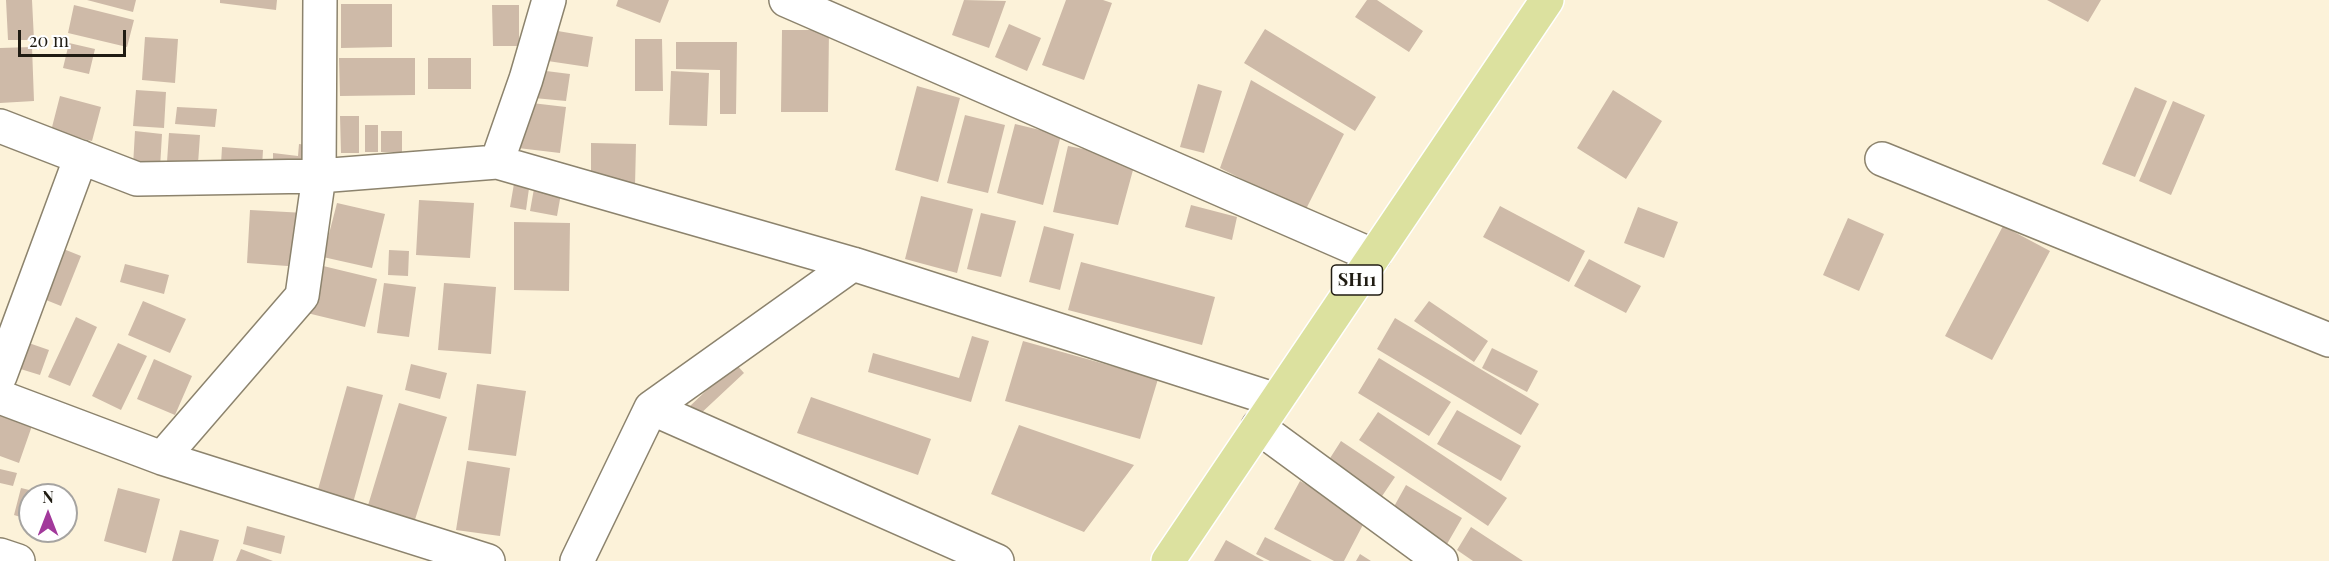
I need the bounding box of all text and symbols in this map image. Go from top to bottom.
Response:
scale bar [21,18,129,56]
text: 20 m [29,28,69,52]
road number: SH11 [1332,265,1382,295]
north arrow [18,483,78,543]
text: N [42,486,54,507]

